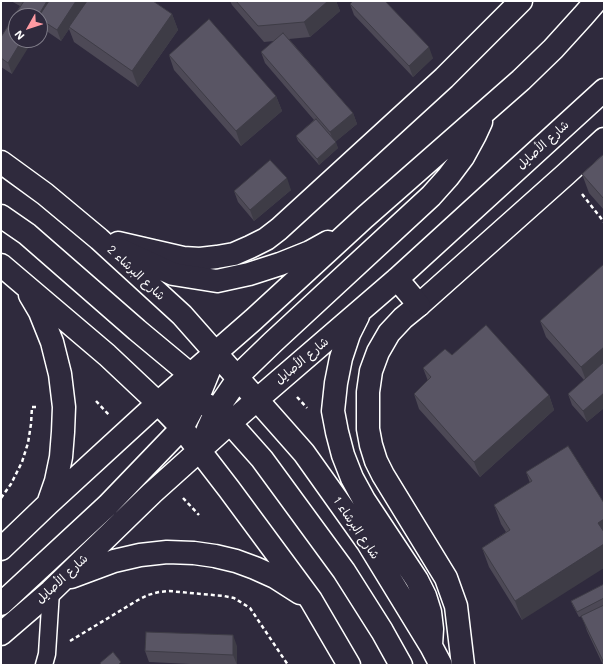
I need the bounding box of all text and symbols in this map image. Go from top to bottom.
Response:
north arrow [8,8,48,48]
text: N [11,27,28,43]
street label: شارع الأصايل [514,118,572,172]
street label: شارع البرشاء 2 [104,243,168,303]
street label: شارع الأصايل [272,334,332,388]
street label: شارع البرشاء 1 [330,494,382,562]
street label: شارع الأصايل [33,551,91,607]

